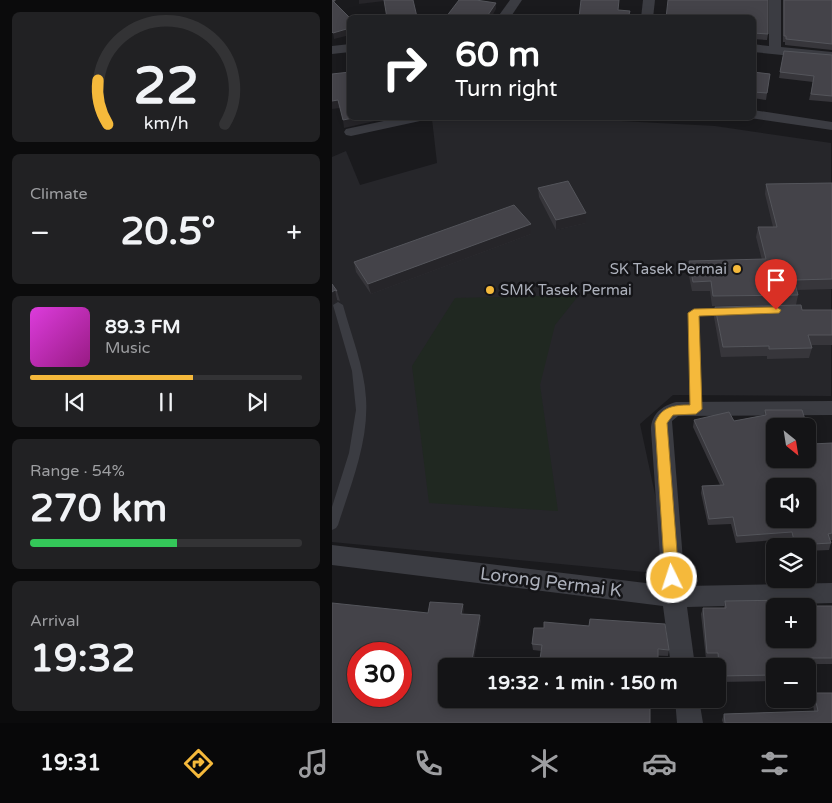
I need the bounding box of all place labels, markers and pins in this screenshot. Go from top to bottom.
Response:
pin [755,259,797,310]
place label: SK Tasek Permai [610,260,727,278]
marker: SK Tasek Permai [731,263,743,275]
place label: SMK Tasek Permai [500,281,632,299]
marker: SMK Tasek Permai [484,284,496,296]

